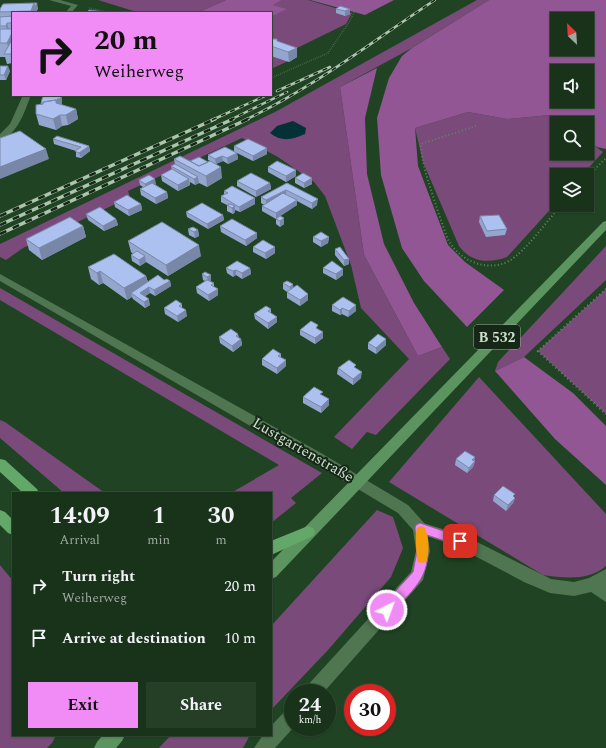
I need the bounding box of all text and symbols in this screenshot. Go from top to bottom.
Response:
north arrow [550,12,594,56]
map controls [550,12,594,212]
text: 20 m [94,19,158,62]
icon: right [28,28,80,80]
text: Weiherweg [94,58,184,85]
button: sound [550,64,594,108]
button: search [550,116,594,160]
button: layers [550,168,594,212]
road number: B 532 [474,325,520,349]
street label: Lustgartenstraße [248,412,358,488]
text: 14:09 [50,498,110,534]
text: 1 [152,498,165,534]
text: 30 [208,498,235,534]
pin [443,524,477,558]
text: Arrival [59,530,100,550]
text: min [147,530,170,550]
text: m [215,530,227,550]
icon: arrive [449,530,471,552]
text: Turn right [62,565,135,588]
icon: right [28,575,50,597]
text: 20 m [224,575,256,598]
text: Weiherweg [62,588,127,608]
position arrow [366,589,408,631]
icon: arrive [28,627,50,649]
text: Arrive at destination [62,627,206,650]
text: 10 m [224,627,256,650]
button: Exit [28,682,138,728]
button: Share [146,682,256,728]
speed limit sign: 30 [344,684,396,736]
text: 24 [299,690,321,720]
text: km/h [299,712,321,728]

